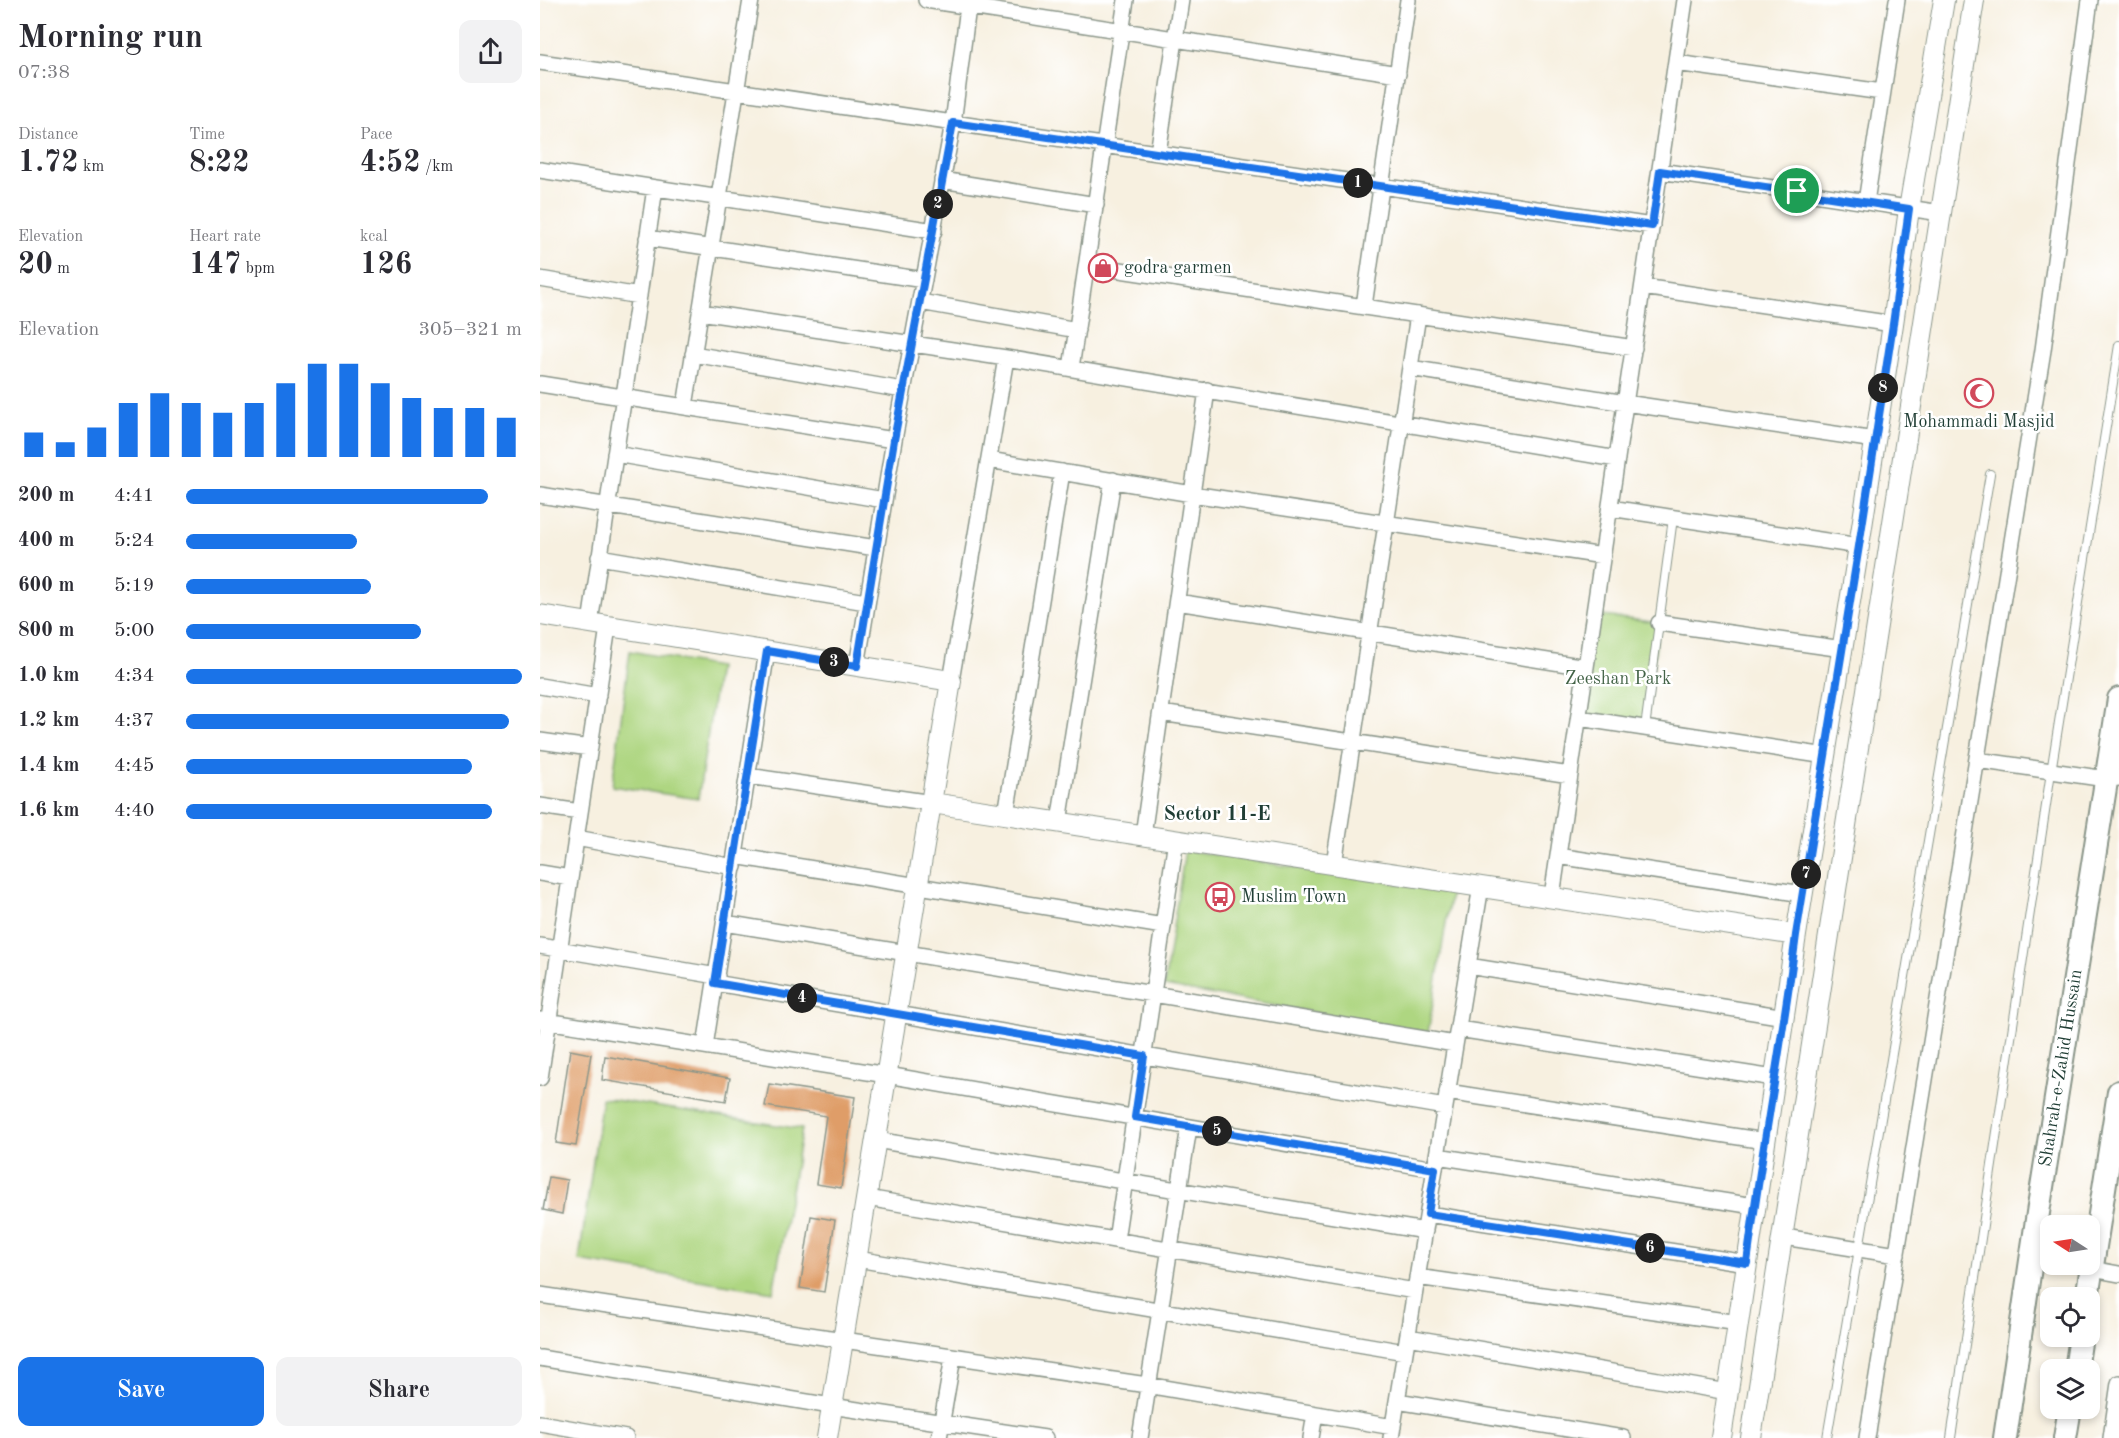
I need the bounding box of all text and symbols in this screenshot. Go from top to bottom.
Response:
button: share [459,20,522,83]
text: Morning run [18,22,203,55]
text: 07:38 [18,63,70,83]
text: Distance [18,127,78,143]
text: Time [189,127,225,143]
text: Pace [360,127,392,143]
text: 1.72 [18,148,79,178]
text: 8:22 [189,148,250,178]
text: 4:52 [360,148,421,178]
text: km [79,159,104,175]
text: /km [421,159,453,175]
pin [1771,165,1822,216]
pin: 1 [1343,168,1373,198]
icon: arrive [1780,174,1813,207]
text: 1 [1353,175,1363,191]
pin: 2 [923,189,953,219]
text: 2 [933,196,943,212]
text: Elevation [18,229,83,245]
text: Heart rate [189,229,261,245]
text: kcal [360,229,388,245]
text: 20 [18,250,53,280]
text: 147 [189,250,241,280]
text: 126 [360,250,412,280]
shop icon: godra garmen [1087,252,1119,284]
place label: godra garmen [1124,259,1232,277]
text: m [53,261,70,277]
text: bpm [241,261,275,277]
text: Elevation [18,320,99,340]
text: 305–321 m [419,320,522,340]
pin: 8 [1868,373,1898,403]
mosque icon: Mohammadi Masjid [1963,377,1995,409]
text: 8 [1878,380,1888,396]
place label: Mohammadi Masjid [1903,413,2055,431]
text: 200 m [18,486,74,506]
text: 4:41 [114,486,154,506]
text: 400 m [18,531,74,551]
text: 5:24 [114,531,154,551]
text: 600 m [18,576,74,596]
text: 5:19 [114,576,154,596]
text: 800 m [18,621,74,641]
text: 5:00 [114,621,154,641]
pin: 3 [819,647,849,677]
text: 3 [829,654,839,670]
text: 1.0 km [18,666,80,686]
text: 4:34 [114,666,154,686]
park label: Zeeshan Park [1565,670,1671,688]
text: 1.2 km [18,711,80,731]
text: 4:37 [114,711,154,731]
text: 1.4 km [18,756,80,776]
text: 4:45 [114,756,154,776]
text: 1.6 km [18,801,80,821]
text: 4:40 [114,801,154,821]
district label: Sector 11-E [1163,805,1271,825]
pin: 7 [1791,859,1821,889]
text: 7 [1801,866,1811,882]
bus stop icon: Muslim Town [1204,881,1236,913]
place label: Muslim Town [1241,888,1347,906]
street label: Shahrah-e-Zahid Hussain [2036,968,2086,1168]
pin: 4 [787,983,817,1013]
text: 4 [797,990,807,1006]
pin: 5 [1202,1116,1232,1146]
text: 5 [1212,1123,1222,1139]
north arrow [2040,1215,2100,1275]
map controls [2040,1215,2100,1419]
pin: 6 [1635,1233,1665,1263]
text: 6 [1645,1240,1655,1256]
button: locate [2040,1287,2100,1347]
button: Save [18,1357,264,1426]
button: Share [276,1357,522,1426]
button: layers [2040,1359,2100,1419]

